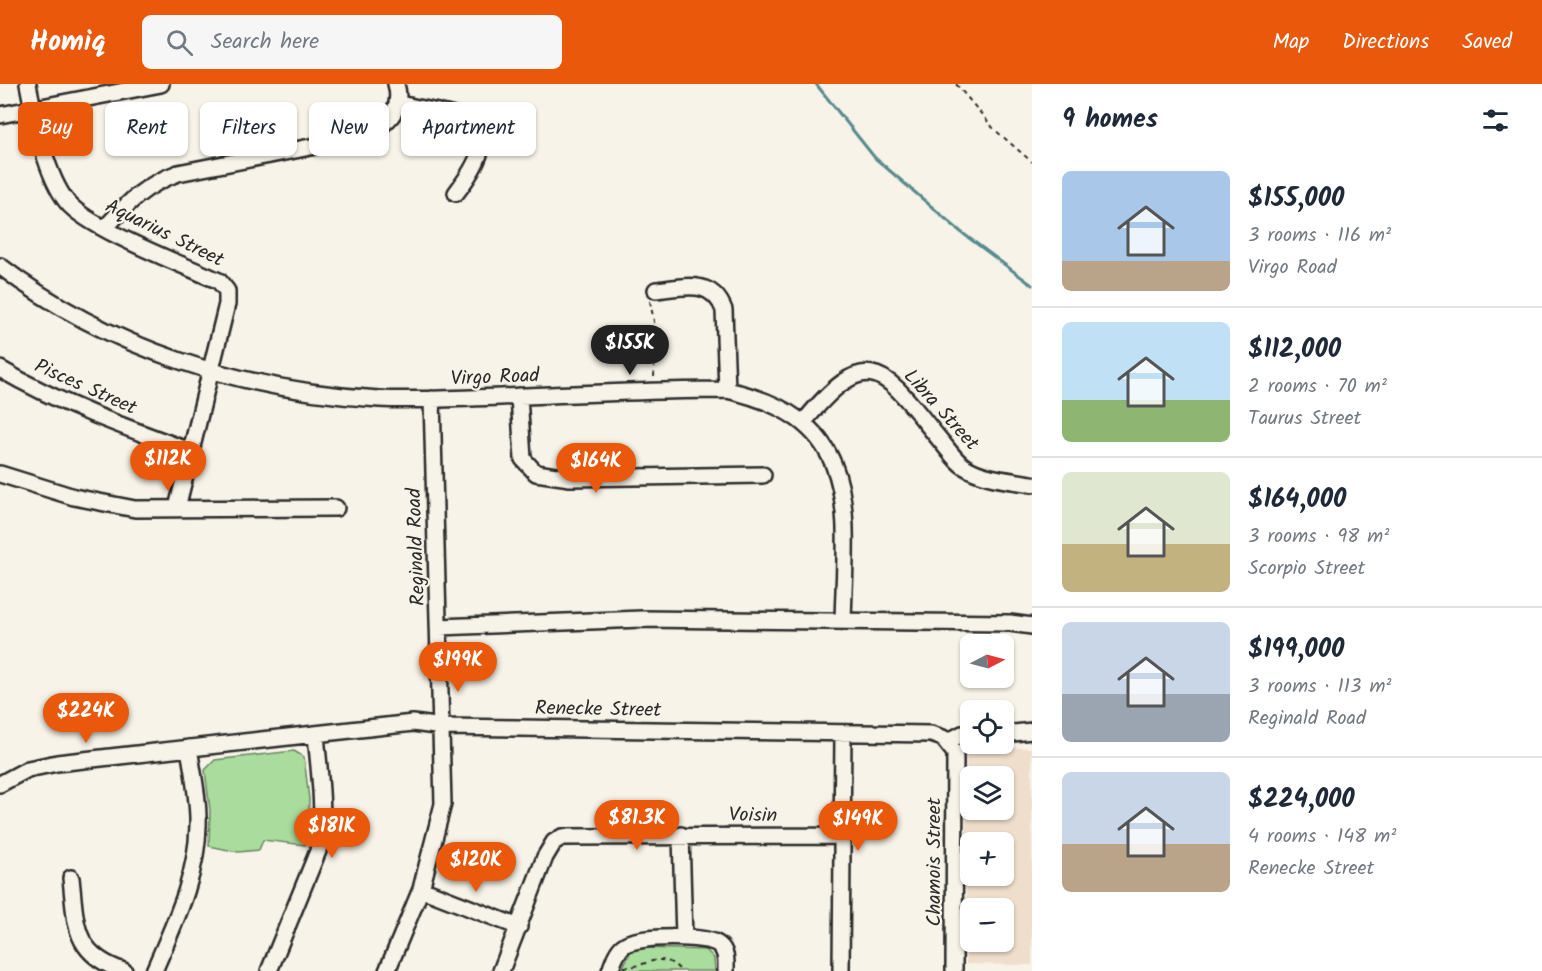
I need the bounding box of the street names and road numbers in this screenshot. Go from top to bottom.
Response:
street label: Aquarius Street [99,191,229,277]
street label: Pisces Street [29,351,142,425]
street label: Virgo Road [450,360,541,396]
street label: Libra Street [895,362,986,459]
street label: Reginald Road [399,486,435,606]
street label: Renecke Street [535,693,662,727]
street label: Chamois Street [919,797,951,927]
street label: Voisin [728,800,777,832]

